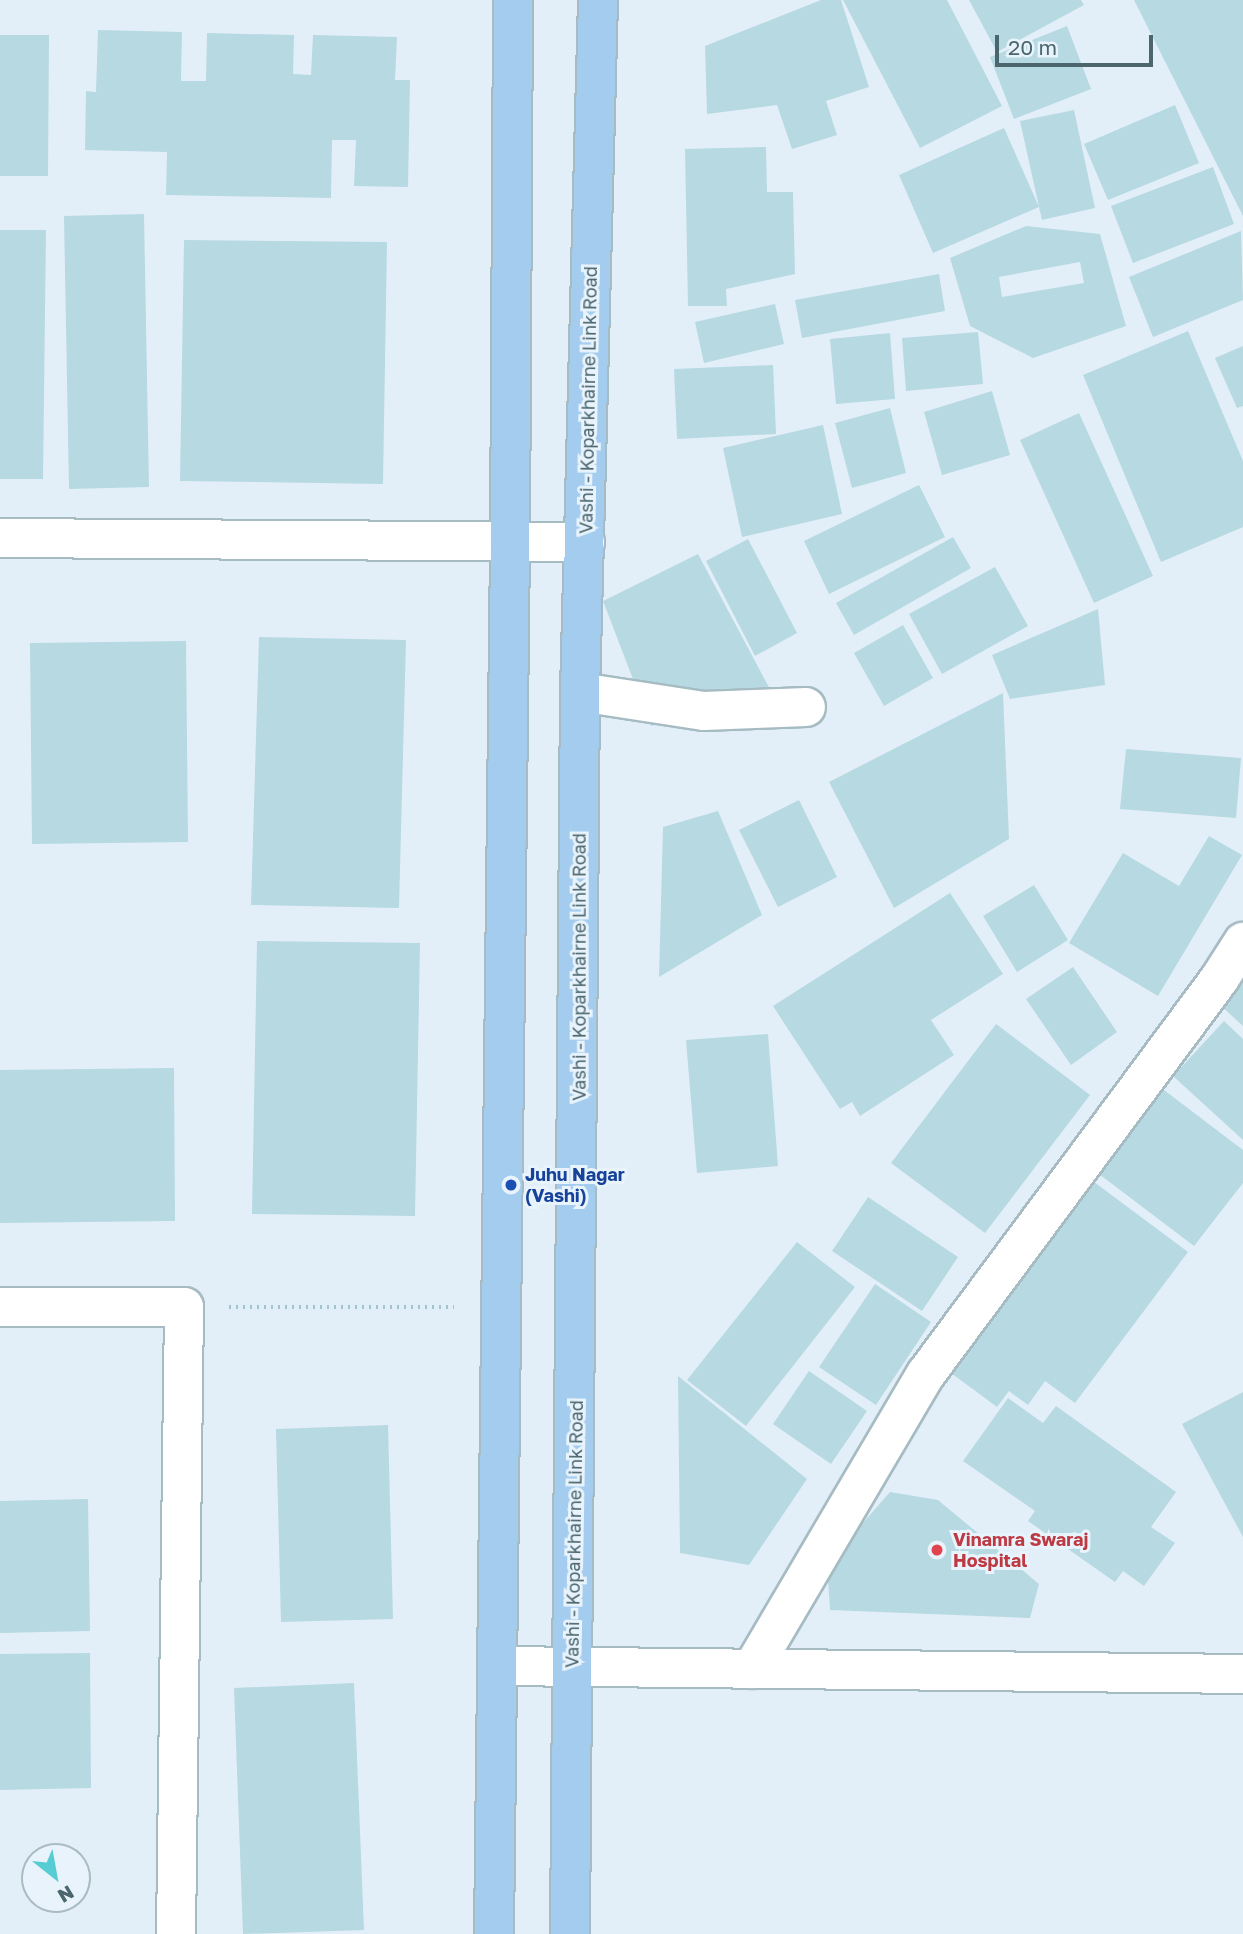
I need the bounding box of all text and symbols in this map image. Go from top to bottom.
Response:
scale bar [998,21,1156,65]
text: 20 m [1008,34,1057,60]
street label: Vashi - Koparkhairne Link Road [575,266,601,534]
street label: Vashi - Koparkhairne Link Road [568,833,590,1101]
place label: Juhu Nagar (Vashi) [525,1164,625,1206]
marker: Juhu Nagar (Vashi) [503,1177,519,1193]
street label: Vashi - Koparkhairne Link Road [561,1400,587,1668]
place label: Vinamra Swaraj Hospital [953,1529,1088,1572]
marker: Vinamra Swaraj Hospital [927,1540,947,1560]
north arrow [21,1843,91,1913]
text: N [54,1881,78,1908]

